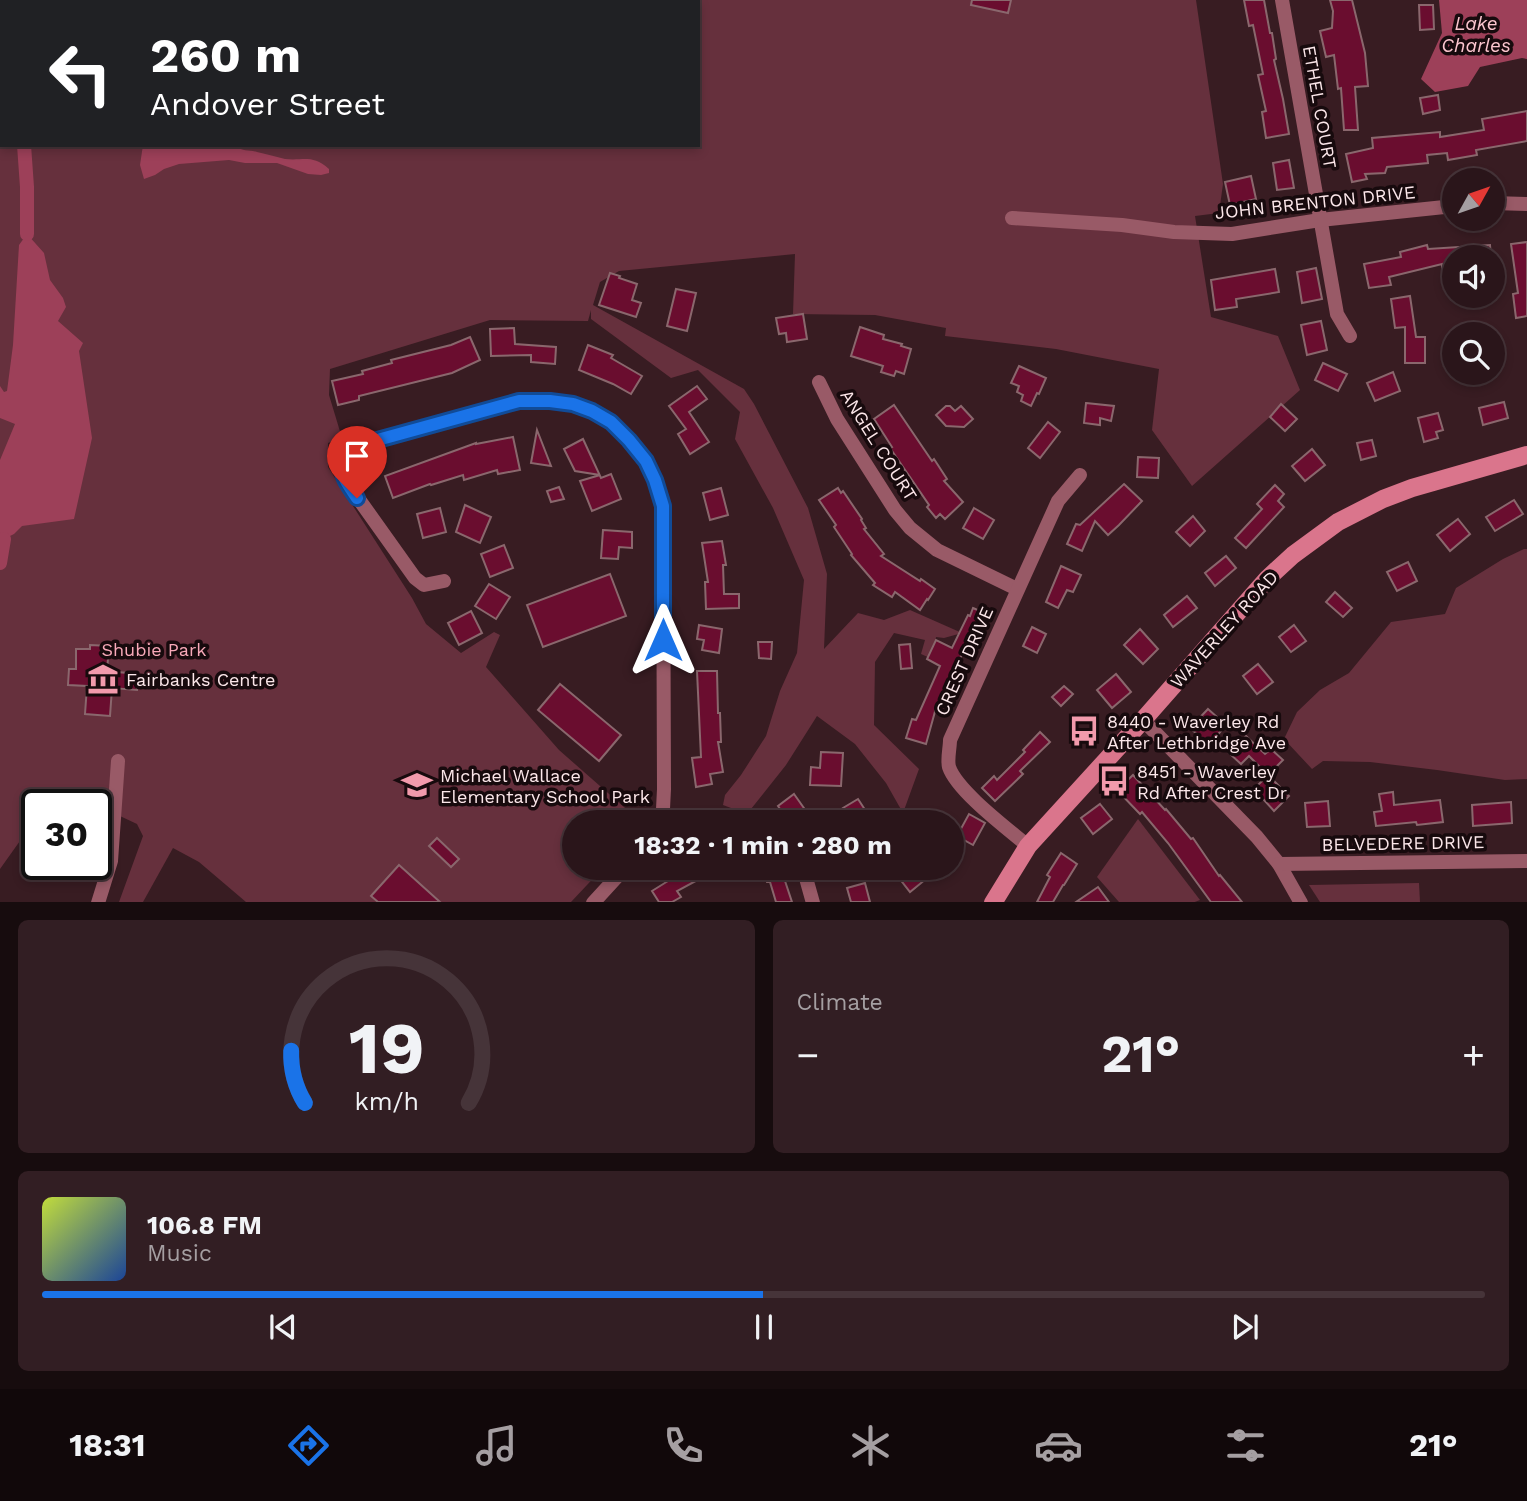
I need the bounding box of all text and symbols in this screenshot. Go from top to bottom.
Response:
water label: Lake Charles [1441,12,1511,57]
text: 260 m [150,26,301,84]
icon: left [35,28,126,119]
street label: ETHEL COURT [1299,44,1341,170]
text: Andover Street [150,85,385,123]
north arrow [1442,168,1505,231]
map controls [1442,168,1505,385]
street label: JOHN BRENTON DRIVE [1214,181,1416,223]
button: sound [1442,245,1505,308]
button: search [1442,322,1505,385]
street label: ANGEL COURT [836,386,922,505]
pin [327,426,387,498]
icon: arrive [338,437,376,475]
street label: WAVERLEY ROAD [1166,566,1282,692]
position arrow [626,603,700,677]
street label: CREST DRIVE [931,603,997,719]
park label: Shubie Park [101,639,207,660]
museum icon: Fairbanks Centre [86,662,120,696]
place label: Fairbanks Centre [126,669,275,690]
place label: 8440 - Waverley Rd After Lethbridge Ave [1107,711,1286,753]
bus stop icon: 8440 - Waverley Rd After Lethbridge Ave [1067,714,1101,748]
place label: 8451 - Waverley Rd After Crest Dr [1137,761,1287,803]
bus stop icon: 8451 - Waverley Rd After Crest Dr [1097,764,1131,798]
place label: Michael Wallace Elementary School Park [440,765,650,807]
school or university icon: Michael Wallace Elementary School Park [400,768,434,802]
speed limit sign: 30 [21,789,112,880]
text: 18:32 · 1 min · 280 m [634,830,892,860]
street label: BELVEDERE DRIVE [1321,831,1485,855]
text: Climate [797,989,883,1016]
text: 19 [348,1005,424,1091]
text: 21° [1101,1024,1180,1085]
text: − [797,1033,819,1077]
text: + [1462,1033,1485,1077]
text: km/h [354,1086,418,1115]
text: 106.8 FM [147,1210,262,1240]
text: Music [147,1240,212,1267]
icon: previous [264,1308,302,1346]
icon: pause [745,1308,783,1346]
icon: next [1226,1308,1264,1346]
icon: directions [284,1421,333,1470]
icon: music [472,1421,521,1470]
icon: phone [659,1421,708,1470]
icon: climate [846,1421,895,1470]
icon: car [1034,1421,1083,1470]
icon: filters [1221,1421,1270,1470]
text: 18:31 [69,1426,146,1464]
text: 21° [1409,1426,1458,1464]

